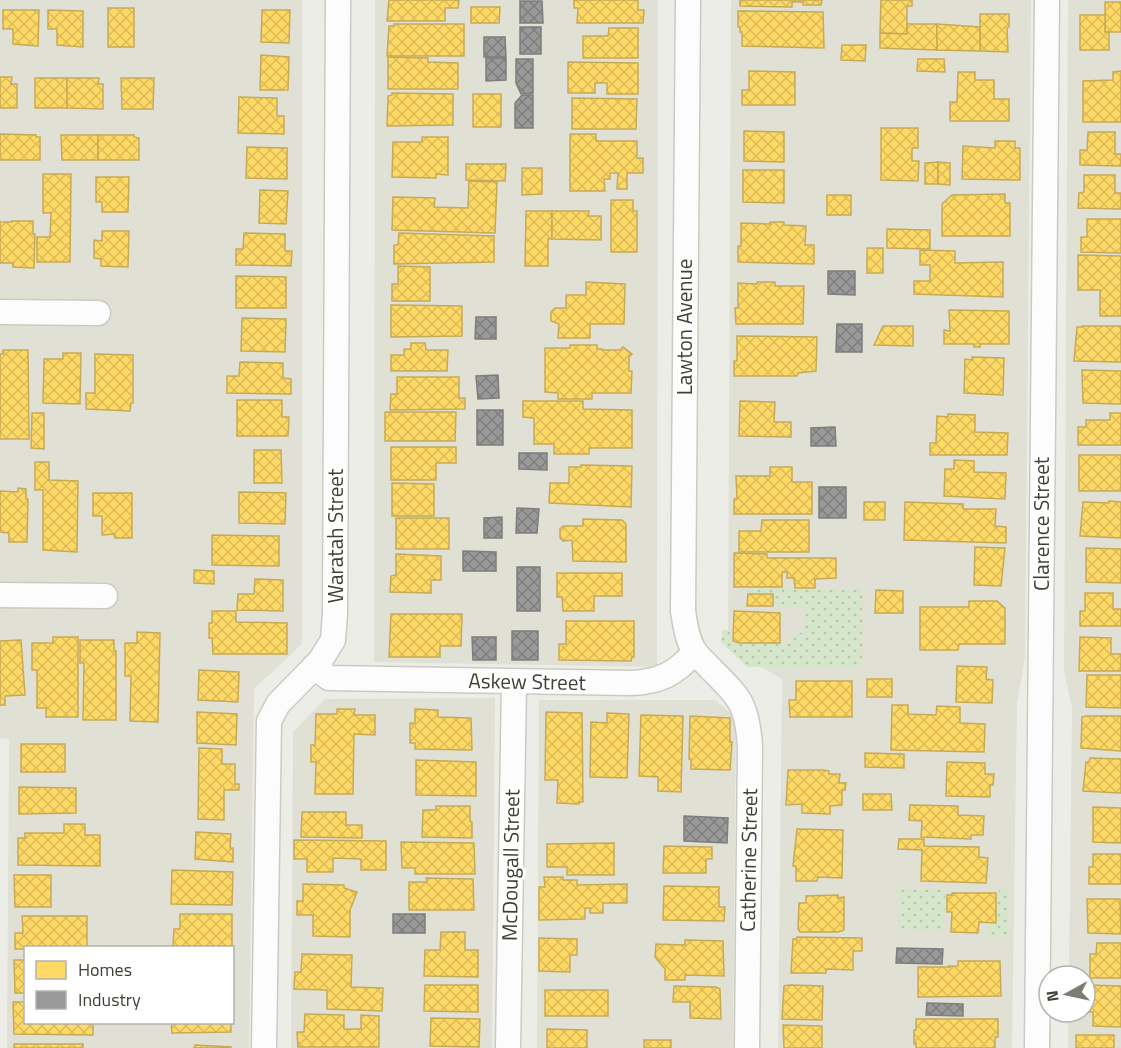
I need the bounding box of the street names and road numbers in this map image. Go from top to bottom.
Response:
street label: Lawton Avenue [668,259,700,395]
street label: Clarence Street [1025,456,1057,591]
street label: Waratah Street [319,468,351,603]
street label: Askew Street [468,664,587,698]
street label: Catherine Street [731,787,765,932]
street label: McDougall Street [493,788,527,941]

